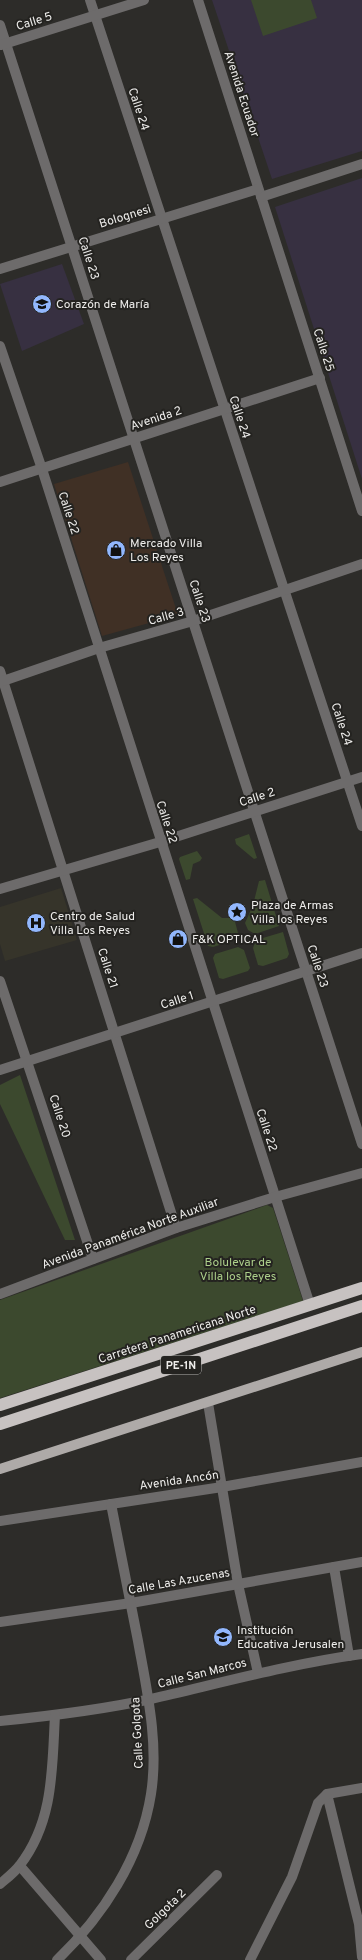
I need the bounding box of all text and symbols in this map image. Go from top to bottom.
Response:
street label: Calle 5 [14,9,54,35]
street label: Avenida Ecuador [220,49,263,140]
street label: Calle 24 [124,86,153,133]
street label: Bolognesi [97,201,153,232]
street label: Calle 23 [74,235,102,282]
school or university icon: Corazón de María [31,293,53,315]
place label: Corazón de María [56,297,149,313]
street label: Calle 25 [309,327,338,374]
street label: Calle 24 [225,394,254,441]
street label: Avenida 2 [129,403,184,435]
street label: Calle 22 [54,490,83,537]
place label: Mercado Villa Los Reyes [130,536,202,566]
shop icon: Mercado Villa Los Reyes [105,539,127,561]
street label: Calle 23 [185,578,213,625]
street label: Calle 3 [146,604,186,630]
street label: Calle 24 [327,701,356,748]
street label: Calle 2 [237,785,277,811]
street label: Calle 22 [152,799,181,846]
place label: Plaza de Armas Villa los Reyes [251,898,334,928]
place icon: Plaza de Armas Villa los Reyes [226,901,248,923]
place label: Centro de Salud Villa Los Reyes [50,909,135,939]
hospital icon: Centro de Salud Villa Los Reyes [25,912,47,934]
shop icon: F&K OPTICAL [167,928,189,950]
place label: F&K OPTICAL [192,932,266,948]
street label: Calle 23 [303,943,331,990]
street label: Calle 21 [93,946,121,991]
street label: Calle 1 [159,988,196,1014]
street label: Calle 20 [45,1093,74,1140]
street label: Calle 22 [252,1107,281,1154]
street label: Avenida Panamérica Norte Auxiliar [40,1194,221,1273]
park label: Bolulevar de Villa los Reyes [200,1255,276,1285]
street label: Carretera Panamericana Norte [96,1302,258,1368]
road number: PE-1N [161,1356,201,1374]
street label: Avenida Ancón [138,1467,220,1494]
street label: Calle Las Azucenas [127,1565,231,1599]
place label: Institución Educativa Jerusalen [237,1623,344,1653]
school or university icon: Institución Educativa Jerusalen [212,1626,234,1648]
street label: Calle San Marcos [156,1655,248,1693]
street label: Calle Golgota [128,1697,148,1769]
street label: Golgota 2 [141,1886,190,1934]

